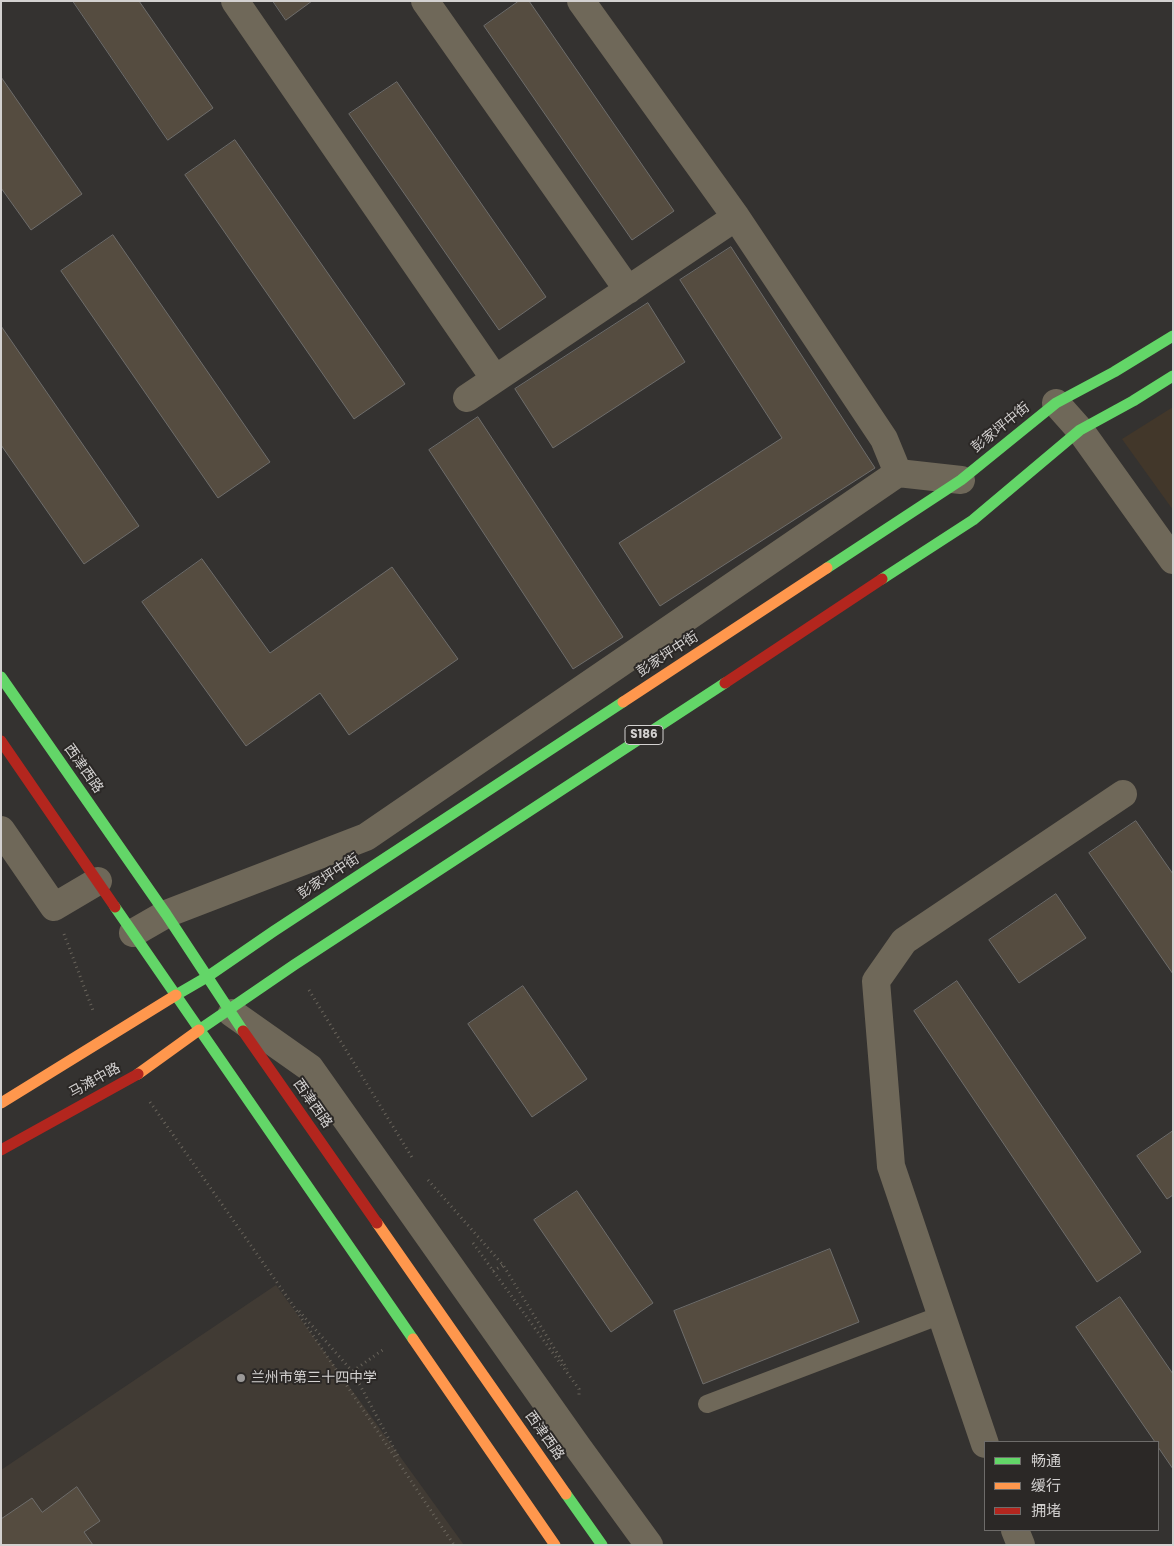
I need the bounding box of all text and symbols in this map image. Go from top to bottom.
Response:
street label: 彭家坪中街 [969,399,1033,457]
street label: 彭家坪中街 [634,629,702,681]
road number: S186 [625,726,663,744]
street label: 西津西路 [60,741,106,797]
street label: 彭家坪中街 [295,851,363,903]
street label: 马滩中路 [66,1060,124,1102]
street label: 西津西路 [289,1076,335,1132]
place label: 兰州市第三十四中学 [251,1370,377,1386]
marker: 兰州市第三十四中学 [235,1372,247,1384]
street label: 西津西路 [521,1408,567,1464]
legend [984,1441,1159,1531]
text: 畅通 [1031,1450,1061,1471]
text: 缓行 [1031,1475,1061,1496]
text: 拥堵 [1031,1500,1061,1521]

